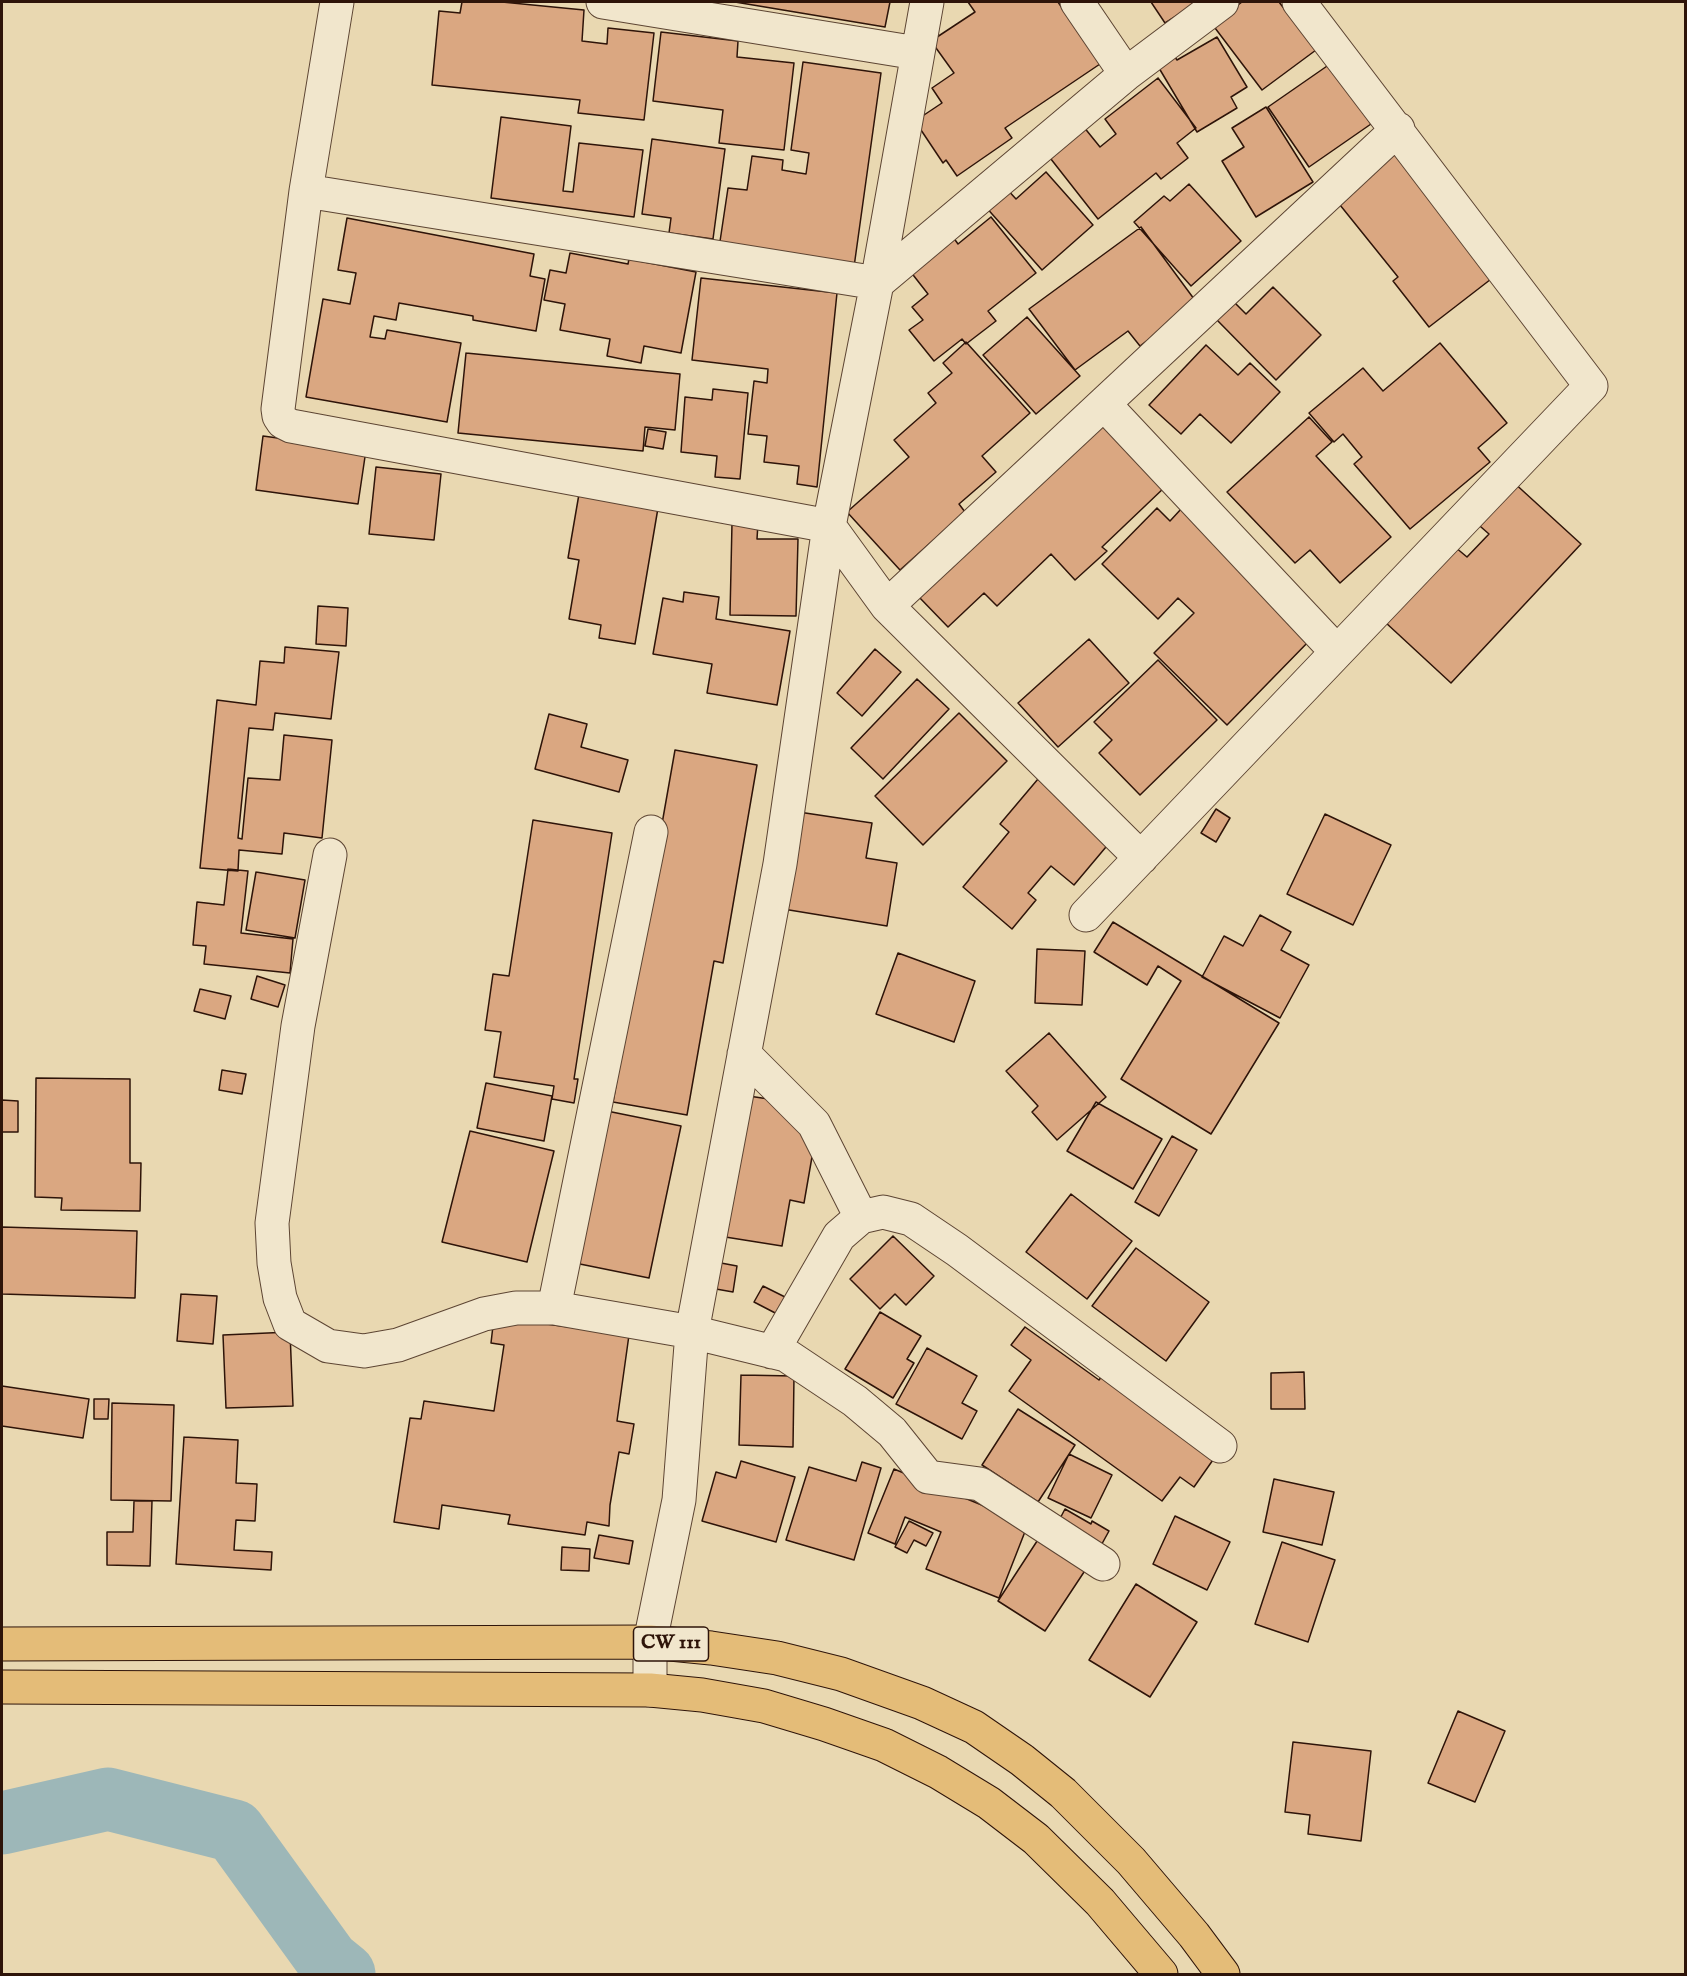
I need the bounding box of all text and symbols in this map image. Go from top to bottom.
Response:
road number: CW 111 [634,1627,708,1661]

